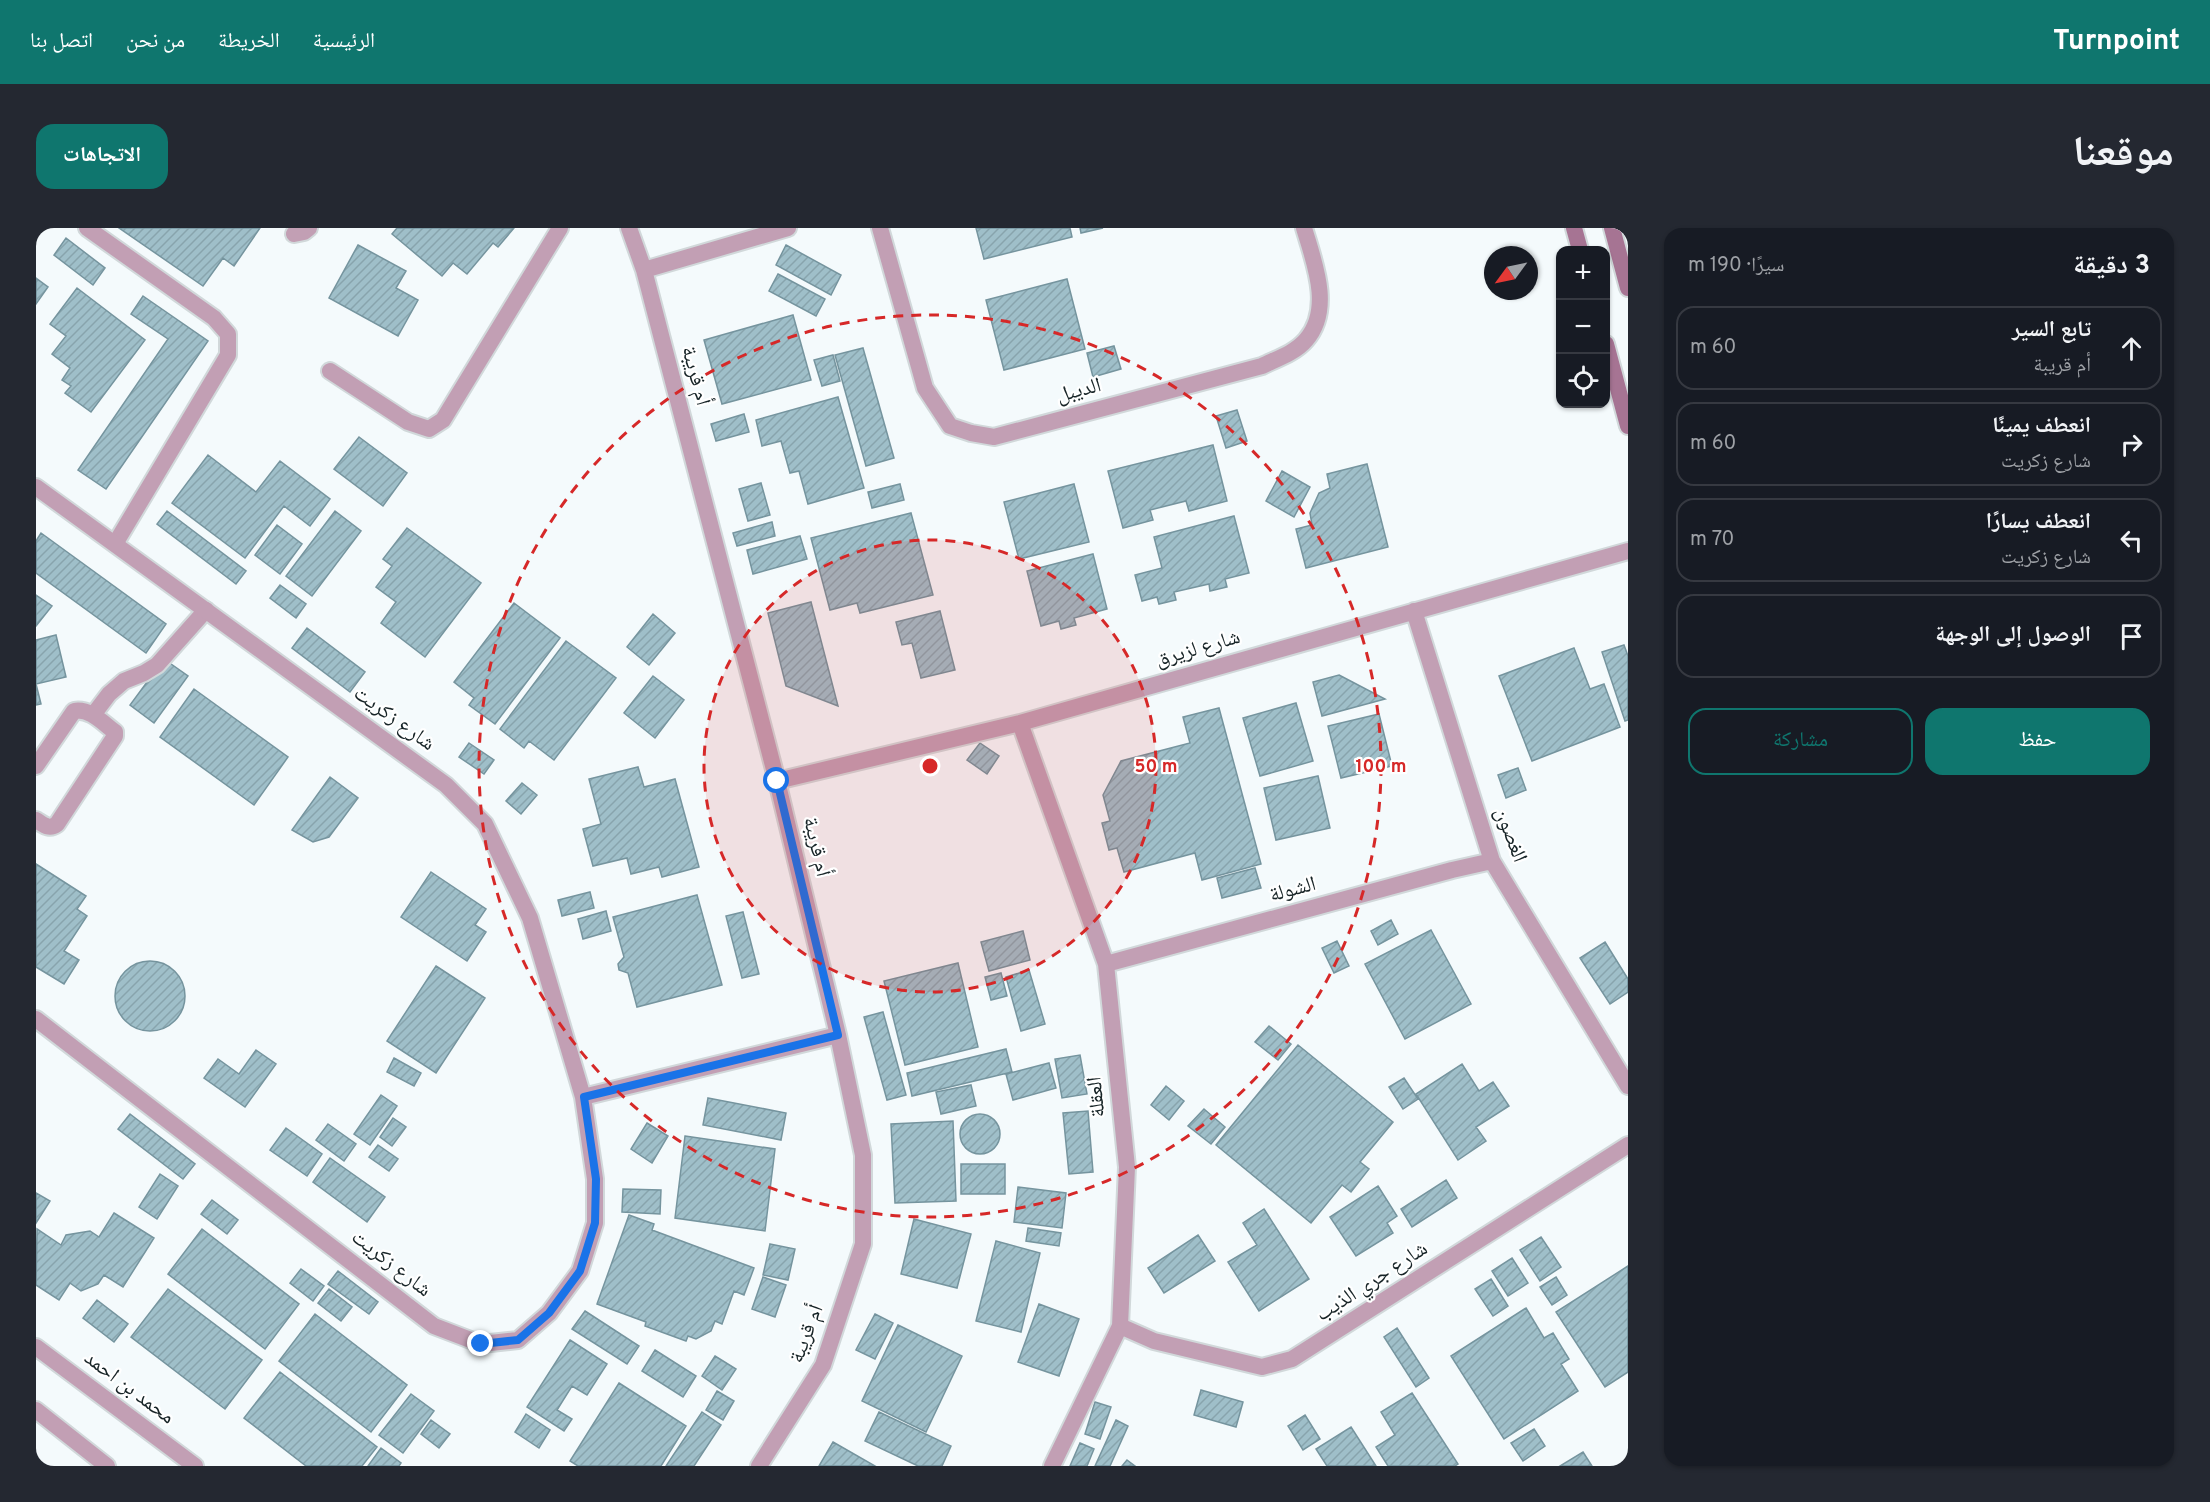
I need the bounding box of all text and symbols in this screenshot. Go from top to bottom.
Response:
text: Turnpoint [2053,24,2180,60]
text: اتصل بنا [30,28,93,55]
text: من نحن [126,28,185,55]
text: الخريطة [218,28,280,55]
text: الرئيسية [313,28,375,55]
button: الاتجاهات [36,124,168,189]
text: موقعنا [2073,128,2174,181]
north arrow [1484,246,1538,300]
map controls [1556,246,1610,408]
button: + [1556,246,1610,300]
text: 3 دقيقة [2073,250,2150,283]
text: سيرًا · 190 m [1688,253,1784,279]
button: − [1556,300,1610,354]
text: تابع السير [2012,317,2091,344]
icon: ahead [2115,332,2148,365]
text: 60 m [1690,335,1736,361]
street label: أم قريبة [674,343,717,409]
text: أم قريبة [2034,353,2091,379]
button: locate [1556,354,1610,408]
street label: الديبل [1054,372,1104,410]
text: انعطف يمينًا [1992,413,2091,440]
icon: right [2115,428,2148,461]
text: 60 m [1690,431,1736,457]
text: شارع زكريت [2001,449,2091,475]
text: انعطف يسارًا [1986,509,2091,536]
icon: left [2115,524,2148,557]
text: 70 m [1690,527,1734,553]
text: شارع زكريت [2001,545,2091,571]
icon: arrive [2115,620,2148,653]
text: الوصول إلى الوجهة [1935,622,2091,649]
street label: شارع لزيرق [1152,624,1244,674]
street label: شارع زكريت [348,680,440,758]
button: مشاركة [1688,708,1913,775]
button: حفظ [1925,708,2150,775]
centre of rings [920,756,940,776]
text: 50 m [1134,756,1178,779]
text: 100 m [1355,756,1407,779]
route start [763,767,789,793]
street label: الغصون [1487,804,1533,866]
street label: أم قريبة [796,814,837,879]
street label: الشولة [1267,871,1319,909]
street label: العقلة [1081,1075,1113,1119]
street label: شارع زكريت [345,1224,437,1304]
street label: شارع جري الذيب [1311,1236,1434,1329]
street label: أم قريبة [783,1301,830,1367]
route end [467,1330,493,1356]
street label: محمد بن احمد [78,1345,180,1431]

